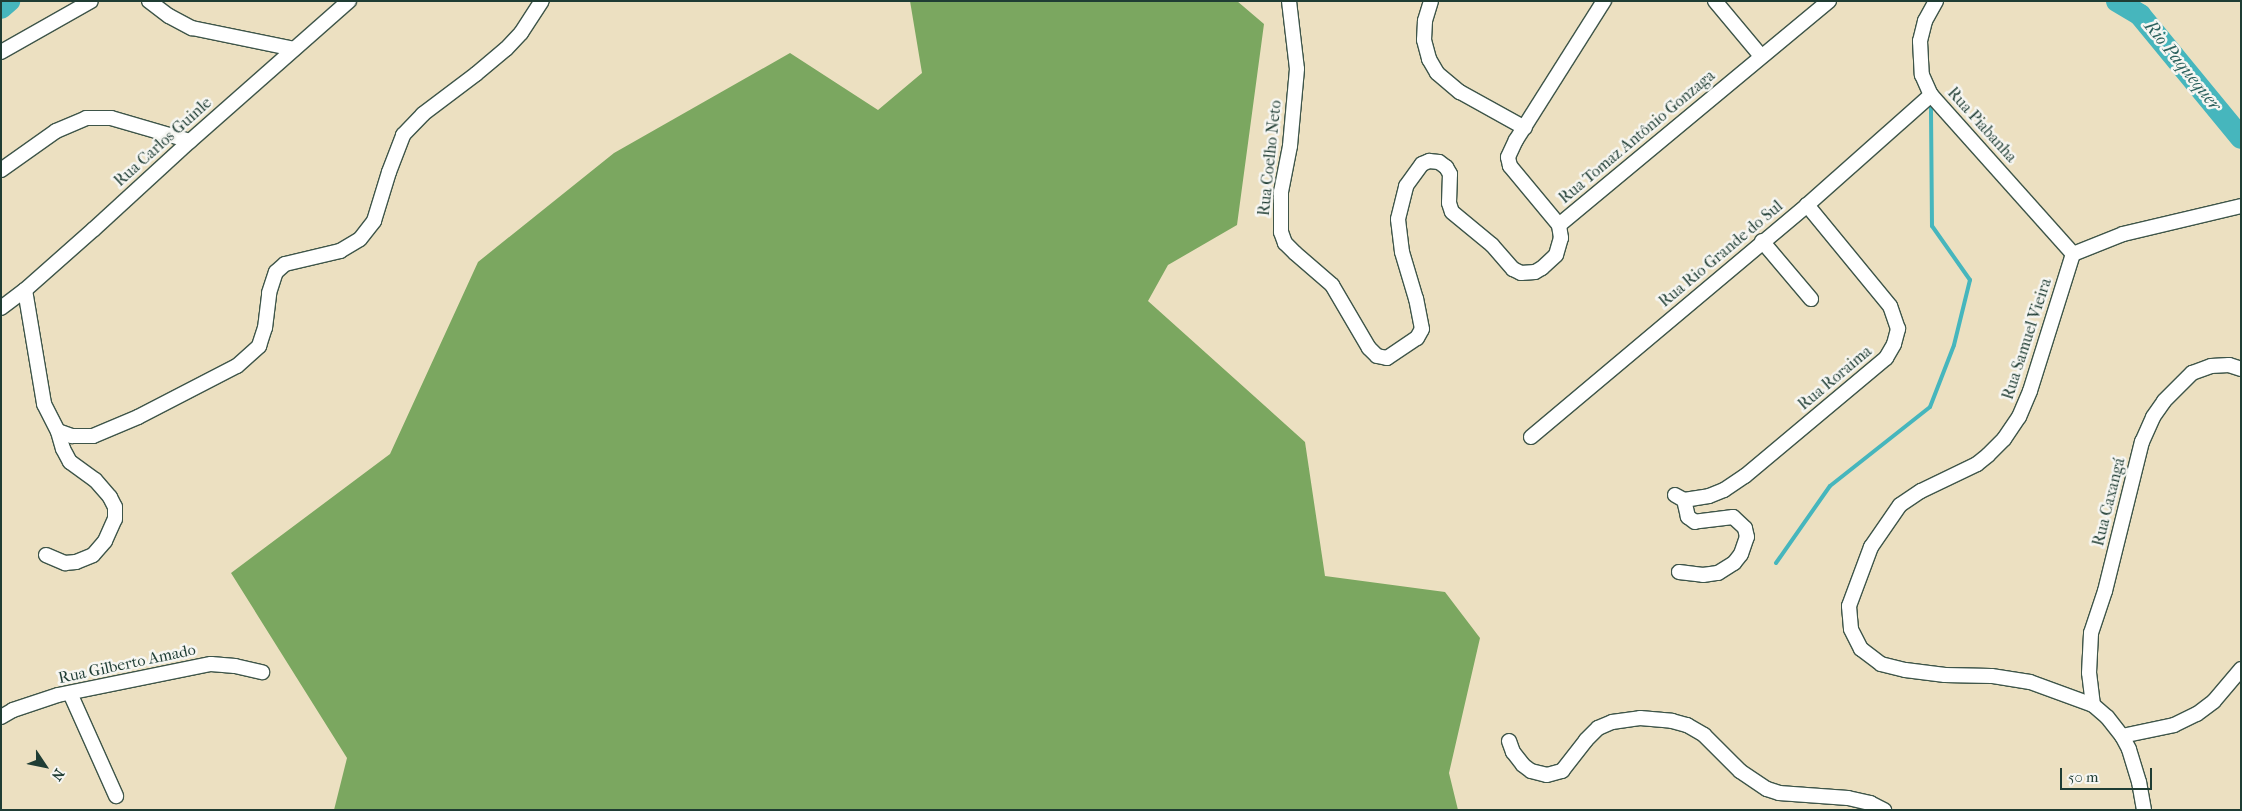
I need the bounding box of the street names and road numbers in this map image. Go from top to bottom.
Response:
street label: Rua Tomaz Antônio Gonzaga [1555,66,1719,208]
street label: Rua Piabanha [1943,83,2021,167]
street label: Rua Carlos Guinle [110,93,216,191]
street label: Rua Coelho Neto [1254,99,1286,217]
street label: Rua Rio Grande do Sul [1655,197,1787,311]
street label: Rua Samuel Vieira [1998,276,2056,402]
street label: Rua Roraima [1794,342,1876,414]
street label: Rua Caxangá [2089,456,2129,548]
street label: Rua Gilberto Amado [57,640,197,688]

